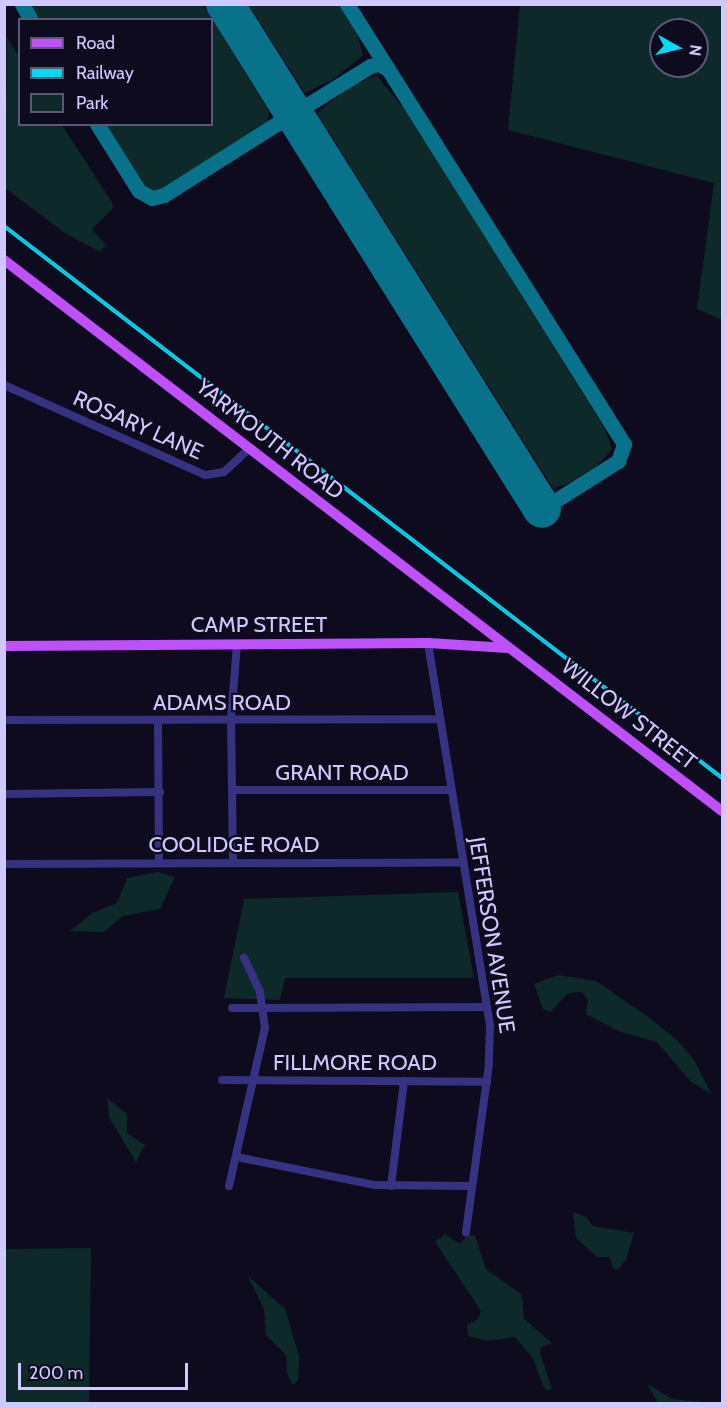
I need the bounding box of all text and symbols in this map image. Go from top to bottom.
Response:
legend [18,18,213,126]
north arrow [649,18,709,78]
text: Road [76,32,115,54]
text: N [685,43,706,57]
text: Railway [76,62,134,84]
text: Park [76,92,108,114]
street label: YARMOUTH ROAD [191,373,349,505]
street label: ROSARY LANE [69,385,207,465]
street label: CAMP STREET [191,612,327,638]
street label: WILLOW STREET [556,653,702,775]
street label: ADAMS ROAD [153,690,291,716]
street label: GRANT ROAD [275,760,409,786]
street label: COOLIDGE ROAD [148,832,320,858]
street label: JEFFERSON AVENUE [463,835,521,1035]
street label: FILLMORE ROAD [273,1050,437,1076]
scale bar [21,1351,190,1389]
text: 200 m [29,1362,83,1384]

